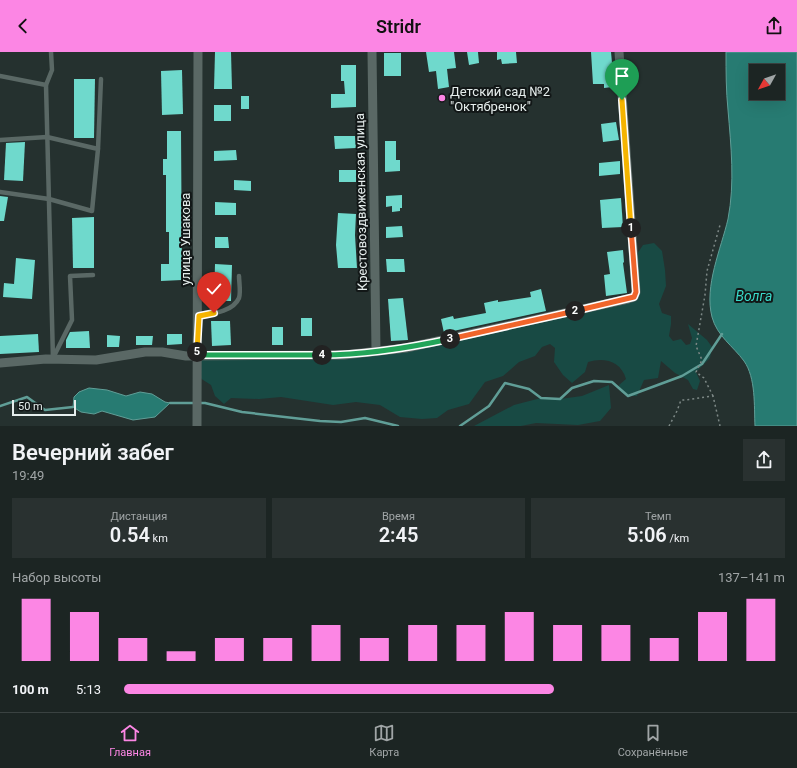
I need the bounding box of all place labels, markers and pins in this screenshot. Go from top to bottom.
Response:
pin [605,59,639,100]
place label: Детский сад №2 "Октябренок" [450,84,550,114]
marker: Детский сад №2 "Октябренок" [437,93,447,103]
pin: 1 [621,218,641,238]
pin [197,272,231,313]
pin: 2 [565,301,585,321]
pin: 3 [440,329,460,349]
pin: 5 [187,342,207,362]
pin: 4 [312,345,332,365]

